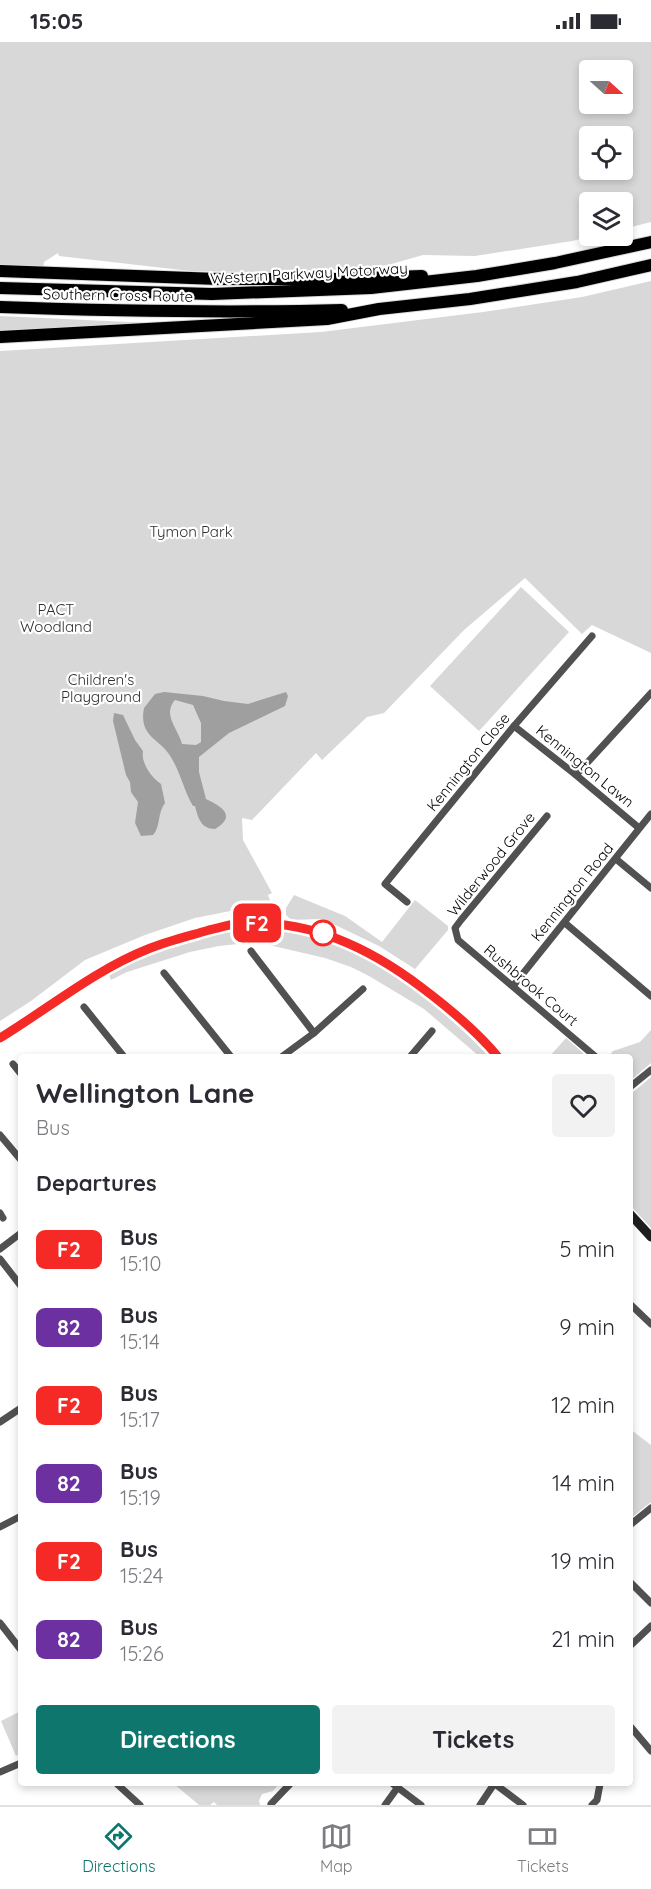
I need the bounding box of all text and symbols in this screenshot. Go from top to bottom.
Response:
text: 15:05 [30,7,83,35]
north arrow [579,60,633,114]
map controls [579,60,633,246]
button: locate [579,126,633,180]
button: layers [579,192,633,246]
street label: Western Parkway Motorway [210,258,408,288]
street label: Southern Cross Route [43,284,193,306]
park label: Tymon Park [149,522,233,541]
park label: PACT Woodland [20,600,92,636]
park label: Children's Playground [61,670,141,706]
street label: Kennington Close [422,709,514,815]
street label: Kennington Lawn [532,721,638,811]
street label: Wilderwood Grove [443,808,539,920]
street label: Kennington Road [527,839,617,945]
line badge: F2 [230,904,284,942]
text: F2 [245,910,269,936]
unlabelled marker [310,920,336,946]
street label: Rushbrook Court [480,940,582,1030]
button: heart [552,1074,615,1137]
text: Wellington Lane [36,1075,255,1110]
text: Bus [36,1115,70,1140]
text: Departures [36,1169,157,1197]
text: Bus [120,1223,158,1251]
text: 5 min [560,1235,615,1263]
text: F2 [57,1236,81,1262]
text: 15:10 [120,1251,161,1276]
text: Bus [120,1301,158,1329]
text: 9 min [559,1313,615,1341]
text: 82 [57,1314,81,1340]
text: 15:14 [120,1329,160,1354]
text: Bus [120,1379,158,1407]
text: 12 min [551,1391,615,1419]
text: F2 [57,1392,81,1418]
text: 15:17 [120,1407,160,1432]
text: Bus [120,1457,158,1485]
text: 14 min [552,1469,615,1497]
text: 82 [57,1470,81,1496]
text: 15:19 [120,1485,161,1510]
text: Bus [120,1535,158,1563]
text: 19 min [551,1547,615,1575]
text: F2 [57,1548,81,1574]
text: 15:24 [120,1563,163,1588]
text: Bus [120,1613,158,1641]
text: 21 min [551,1625,615,1653]
text: 82 [57,1626,81,1652]
text: 15:26 [120,1641,164,1666]
button: Directions [36,1705,320,1774]
button: Tickets [332,1705,615,1774]
tab: Directions [82,1820,155,1876]
tab: Map [320,1820,353,1876]
tab: Tickets [517,1820,569,1876]

